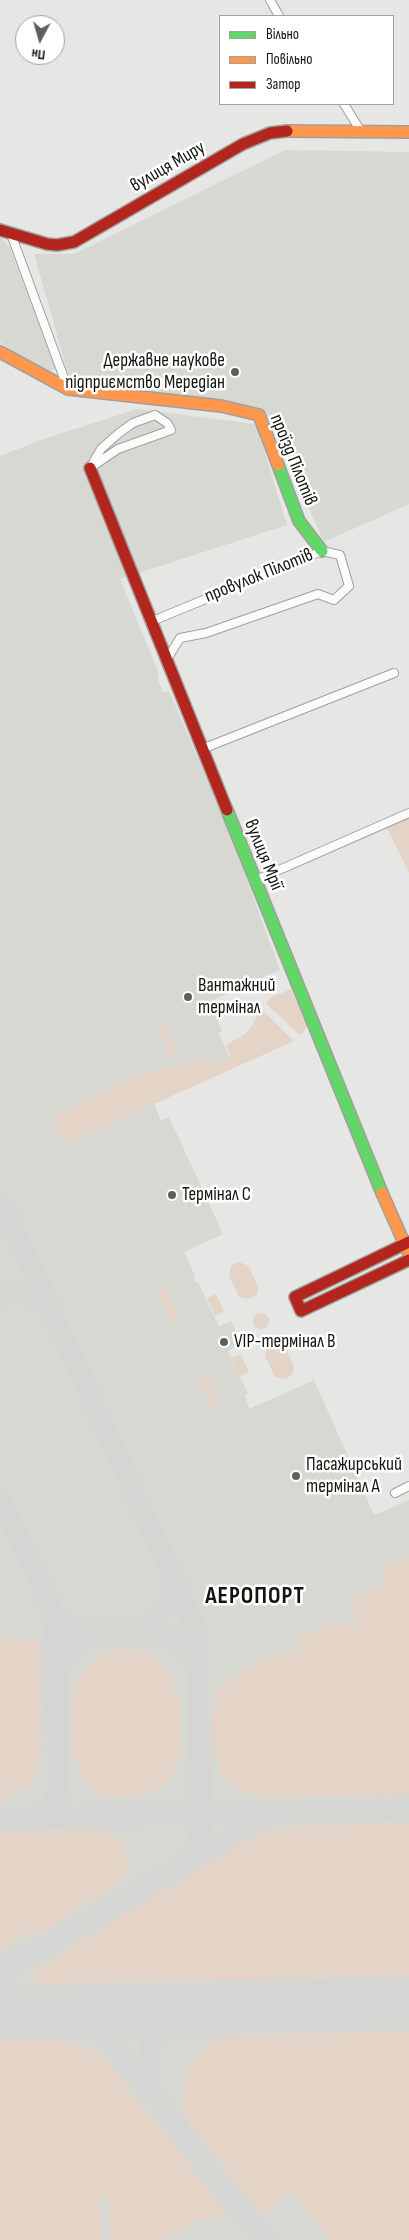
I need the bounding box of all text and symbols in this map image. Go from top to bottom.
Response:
north arrow [15,15,65,65]
legend [219,15,394,105]
text: Вільно [266,25,299,44]
text: Пн [31,45,46,64]
text: Повільно [266,50,312,69]
text: Затор [266,75,300,94]
street label: вулиця Миру [127,137,209,197]
place label: Державне наукове підприємство Мередіан [65,350,225,394]
marker: Державне наукове підприємство Мередіан [229,366,241,378]
street label: проїзд Пілотів [264,411,322,509]
street label: провулок Пілотів [201,544,317,608]
street label: вулиця Мрії [239,816,287,894]
place label: Вантажний термінал [198,975,275,1019]
marker: Вантажний термінал [182,991,194,1003]
place label: Термінал C [182,1184,251,1206]
marker: Термінал C [166,1189,178,1201]
place label: VIP-термінал B [234,1331,335,1353]
marker: VIP-термінал B [218,1336,230,1348]
place label: Пасажирський термінал A [306,1454,402,1498]
marker: Пасажирський термінал A [290,1470,302,1482]
district label: АЕРОПОРТ [204,1583,306,1611]

